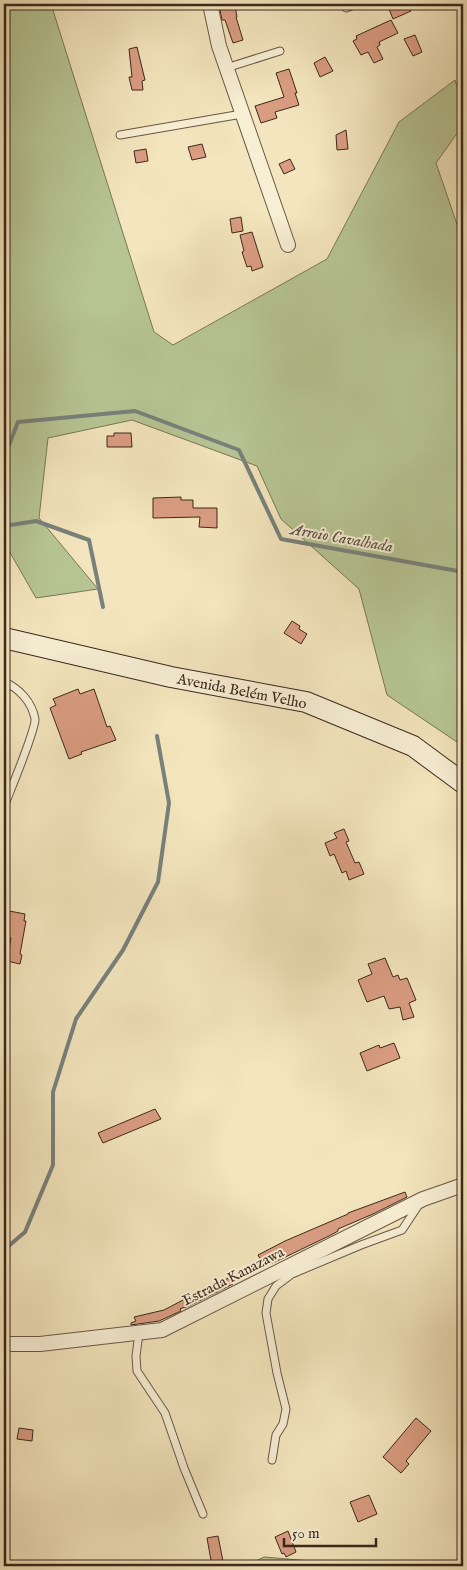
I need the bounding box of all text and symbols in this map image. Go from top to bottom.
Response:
water label: Arroio Cavalhada [287,520,394,558]
street label: Avenida Belém Velho [175,669,308,713]
street label: Estrada Kanazawa [179,1242,288,1310]
scale bar [284,1515,377,1547]
text: 50 m [292,1524,320,1543]

